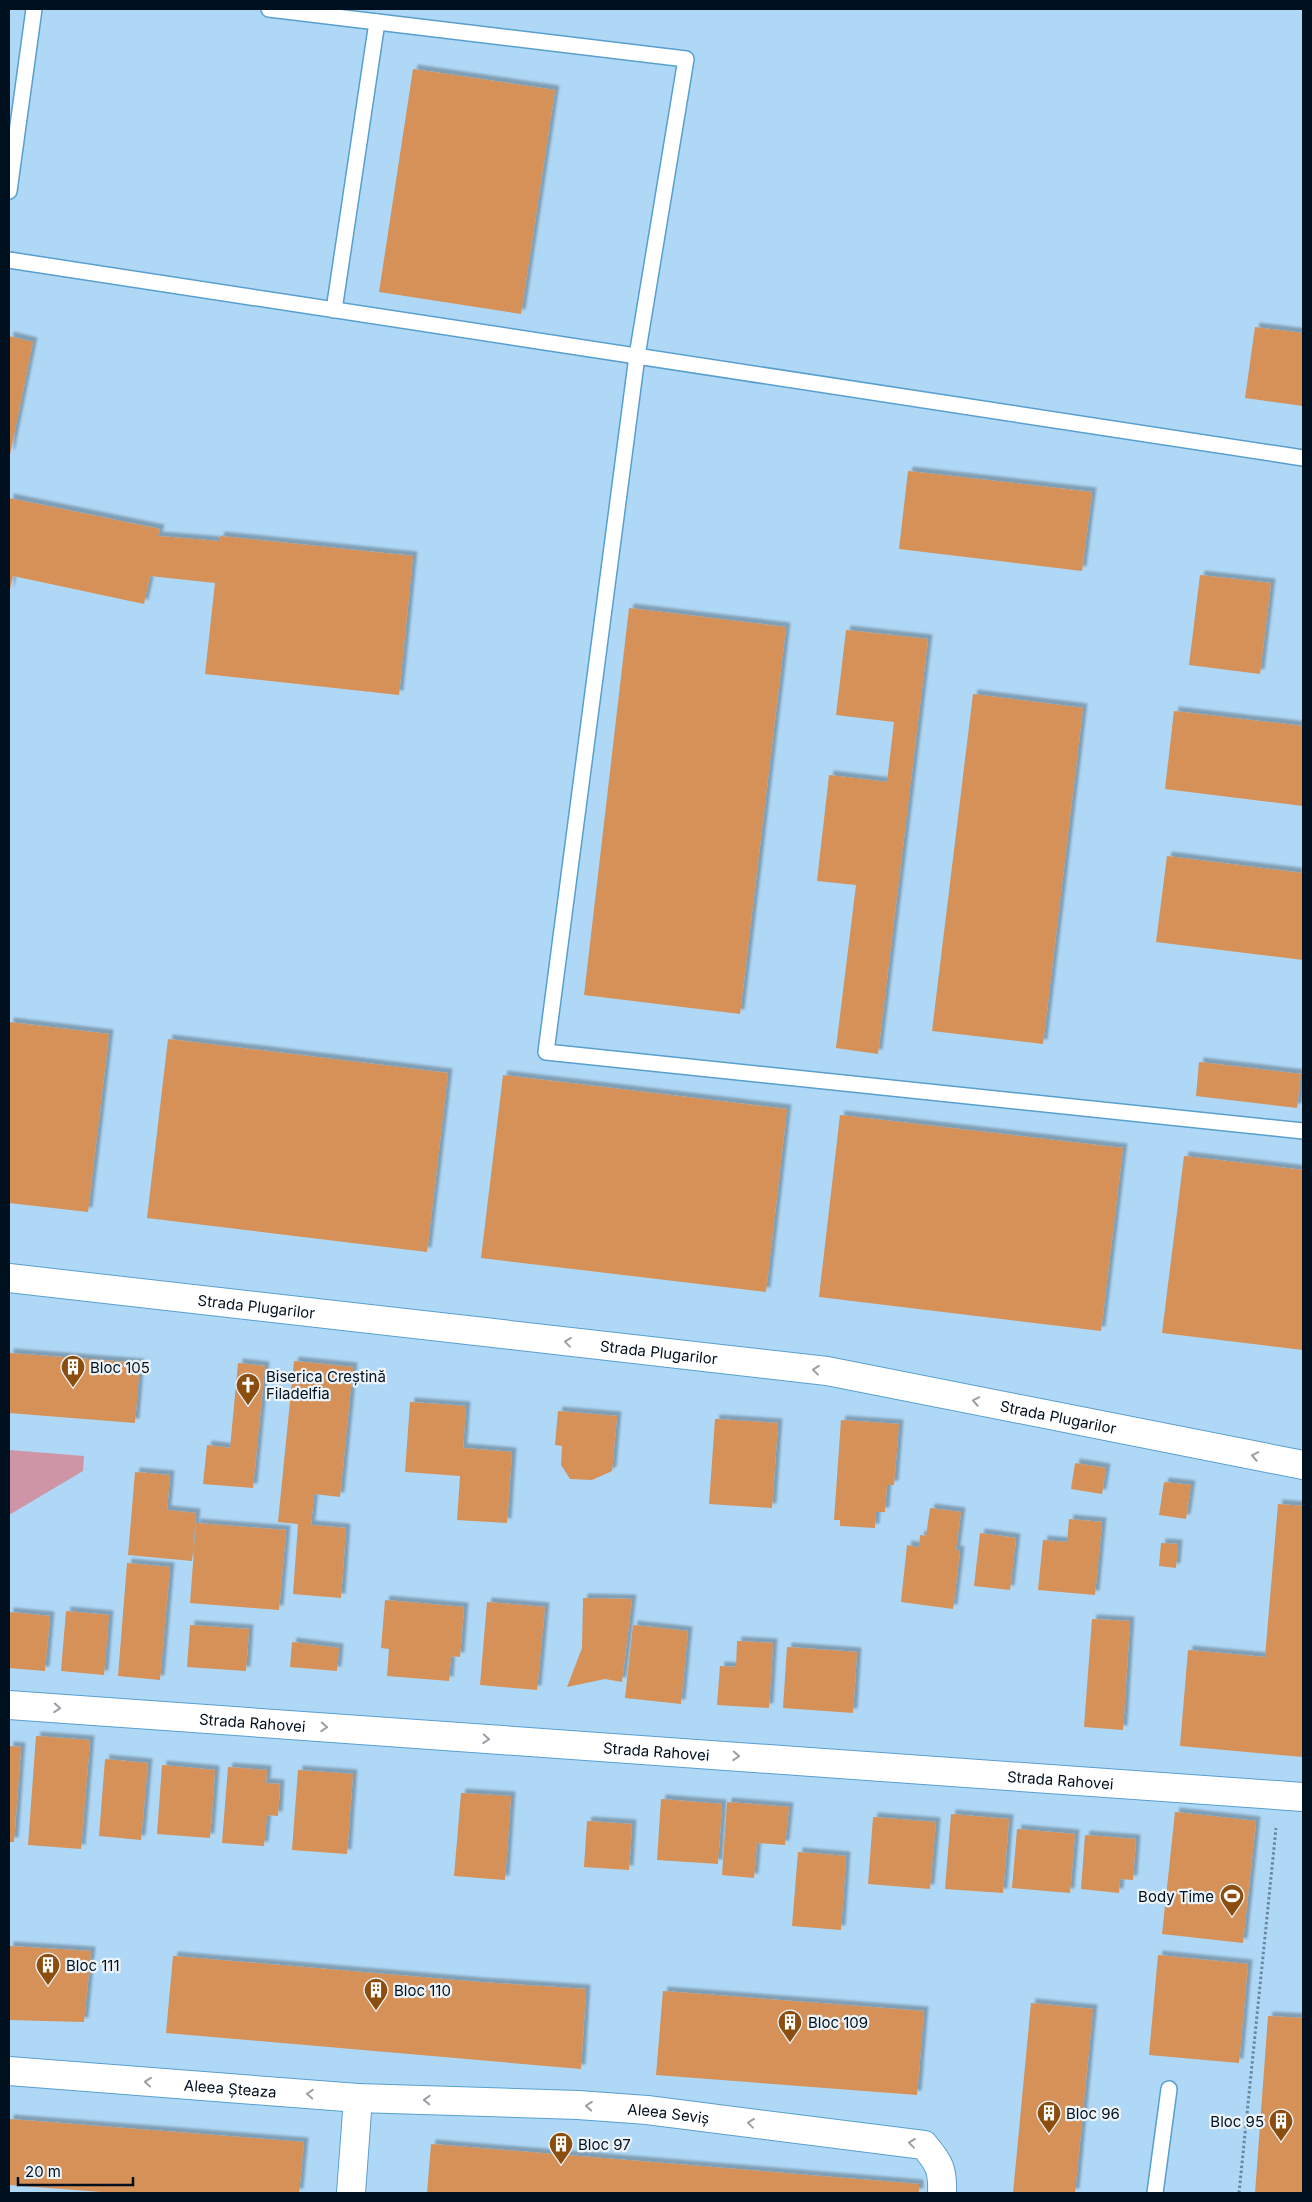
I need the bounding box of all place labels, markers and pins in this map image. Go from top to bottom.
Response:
building icon: Bloc 105 [60,1354,86,1388]
place label: Bloc 105 [90,1358,150,1377]
place label: Biserica Creștină Filadelfia [266,1367,386,1403]
church icon: Biserica Creștină Filadelfia [235,1372,261,1406]
sports icon: Body Time [1219,1883,1245,1917]
place label: Body Time [1138,1887,1214,1906]
building icon: Bloc 111 [35,1952,61,1986]
place label: Bloc 111 [66,1956,120,1975]
building icon: Bloc 110 [363,1977,389,2011]
place label: Bloc 110 [394,1981,451,2000]
building icon: Bloc 109 [777,2009,803,2043]
place label: Bloc 109 [808,2013,868,2032]
building icon: Bloc 96 [1036,2100,1062,2134]
place label: Bloc 96 [1066,2104,1120,2123]
building icon: Bloc 95 [1268,2108,1294,2142]
place label: Bloc 95 [1210,2112,1264,2131]
building icon: Bloc 97 [548,2131,574,2165]
place label: Bloc 97 [578,2135,631,2154]

